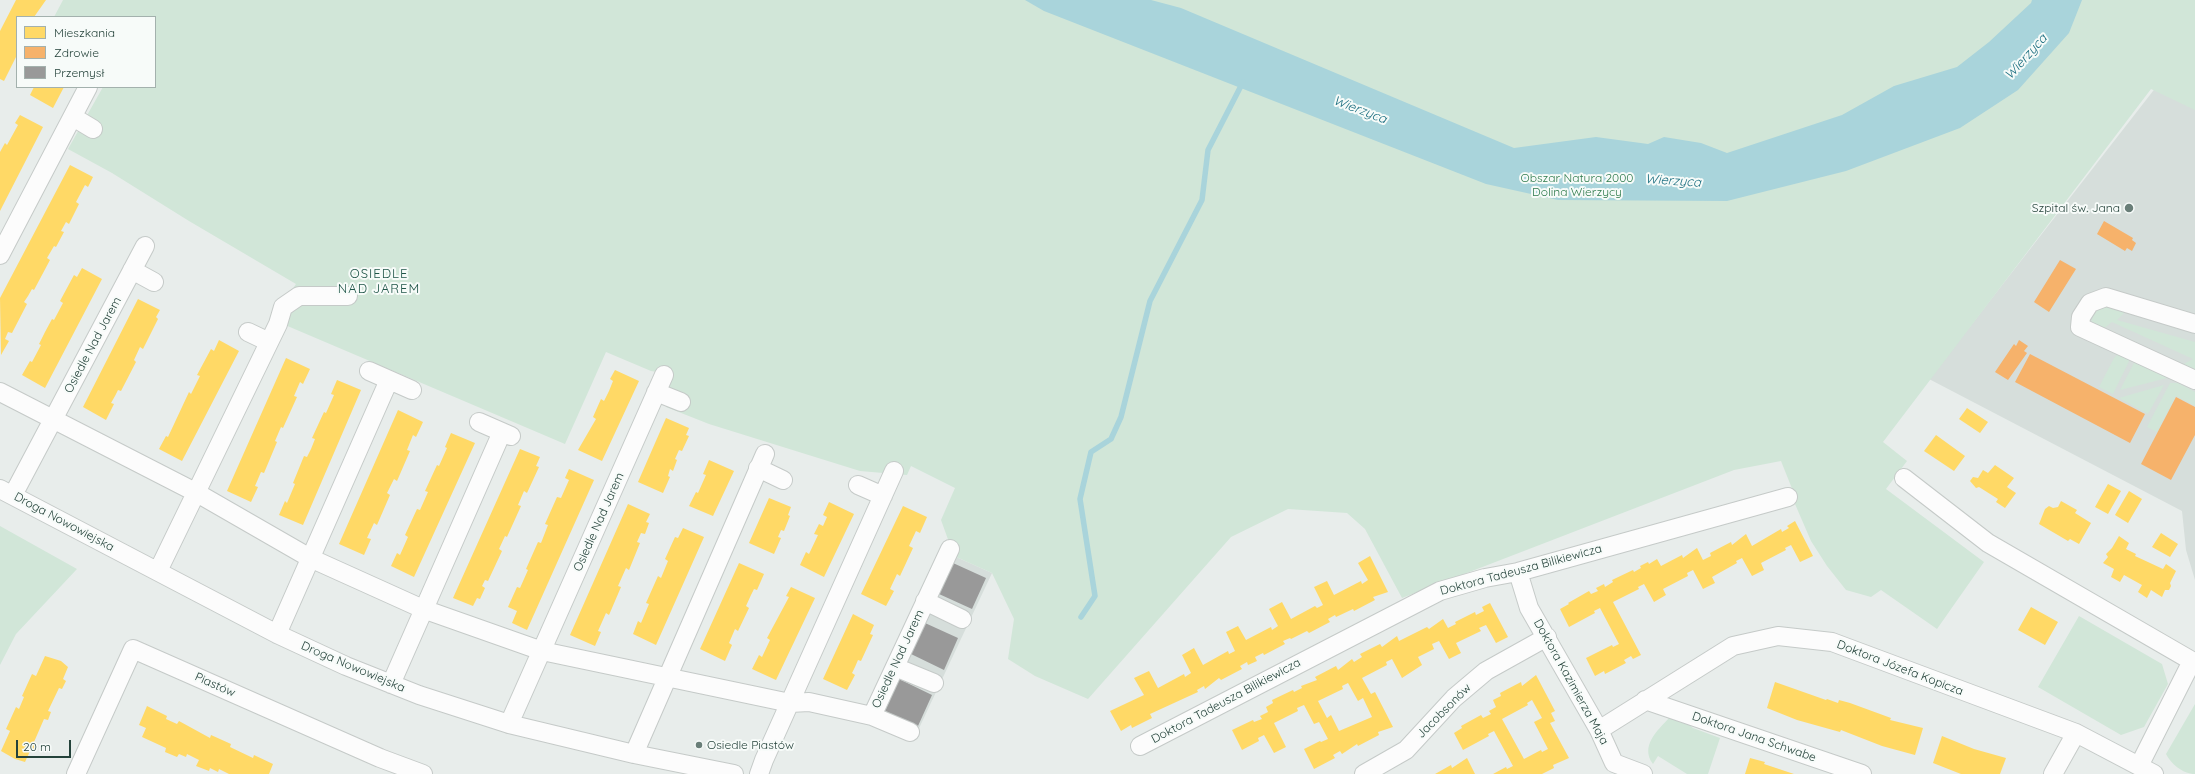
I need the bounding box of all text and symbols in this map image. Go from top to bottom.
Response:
legend [16,16,156,88]
text: Mieszkania [54,25,115,40]
water label: Wierzyca [2002,31,2050,83]
text: Zdrowie [54,45,99,60]
text: Przemysł [54,65,104,80]
water label: Wierzyca [1331,93,1389,127]
park label: Obszar Natura 2000 Dolina Wierzycy [1520,171,1634,199]
water label: Wierzyca [1645,171,1701,191]
place label: Szpital św. Jana [2032,201,2120,215]
marker: Szpital św. Jana [2123,202,2135,214]
district label: OSIEDLE NAD JAREM [338,266,420,297]
street label: Osiedle Nad Jarem [62,294,124,396]
street label: Osiedle Nad Jarem [571,470,627,574]
street label: Droga Nowowiejska [11,490,117,554]
street label: Doktora Tadeusza Bilikiewicza [1438,541,1604,599]
street label: Osiedle Nad Jarem [869,608,927,710]
street label: Doktora Kazimierza Maja [1530,617,1612,747]
street label: Doktora Józefa Kopicza [1835,637,1965,699]
street label: Droga Nowowiejska [299,639,407,695]
street label: Doktora Tadeusza Bilikiewicza [1149,655,1303,747]
street label: Piastów [192,670,238,700]
street label: Jacobsonów [1414,681,1474,741]
street label: Doktora Jana Schwabe [1690,709,1818,765]
scale bar [18,732,73,758]
place label: Osiedle Piastów [707,738,794,752]
text: 20 m [23,739,51,754]
marker: Osiedle Piastów [694,740,704,750]

